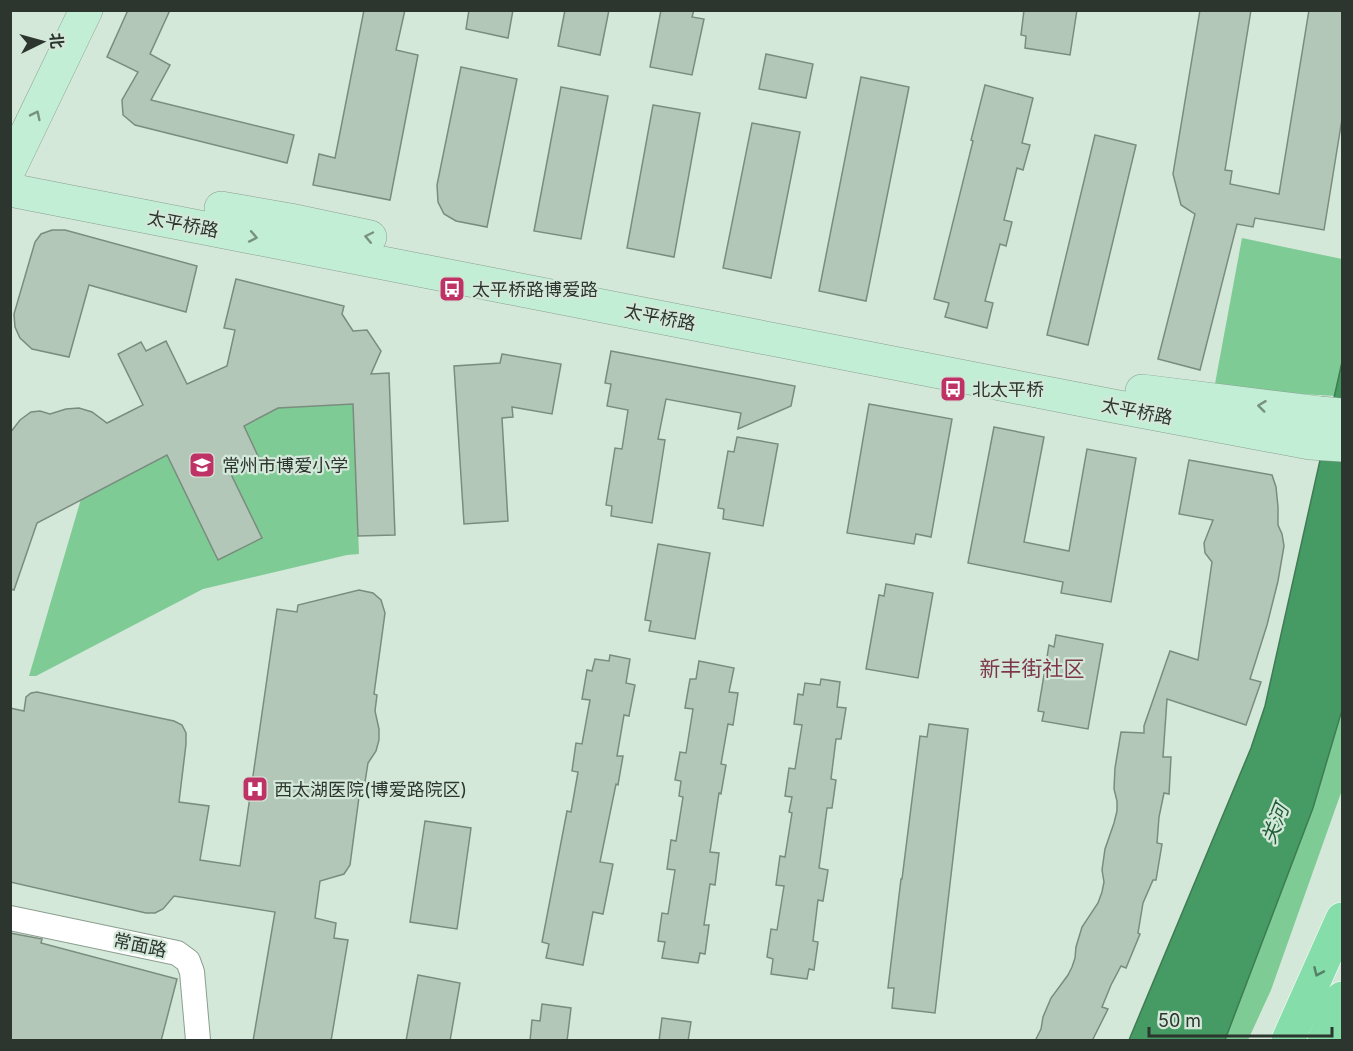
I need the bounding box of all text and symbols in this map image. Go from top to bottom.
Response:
north arrow [12,12,72,72]
text: 北 [46,32,68,50]
one-way arrow [28,111,40,122]
street label: 太平桥路 [146,207,220,241]
one-way arrow [248,230,258,243]
one-way arrow [364,231,374,244]
bus stop icon: 太平桥路博爱路 [437,274,467,304]
place label: 太平桥路博爱路 [472,279,598,300]
street label: 太平桥路 [623,300,697,334]
bus stop icon: 北太平桥 [938,374,968,404]
place label: 北太平桥 [972,379,1044,400]
street label: 太平桥路 [1100,394,1174,428]
one-way arrow [1257,400,1266,413]
school or university icon: 常州市博爱小学 [187,450,217,480]
place label: 常州市博爱小学 [222,455,348,476]
district label: 新丰街社区 [980,656,1085,681]
hospital icon: 西太湖医院(博爱路院区) [240,774,270,804]
place label: 西太湖医院(博爱路院区) [274,779,467,800]
water label: 关河 [1256,797,1295,847]
street label: 常面路 [111,929,169,961]
one-way arrow [1314,966,1326,977]
scale bar [1149,1000,1332,1038]
text: 50 m [1158,1010,1201,1031]

